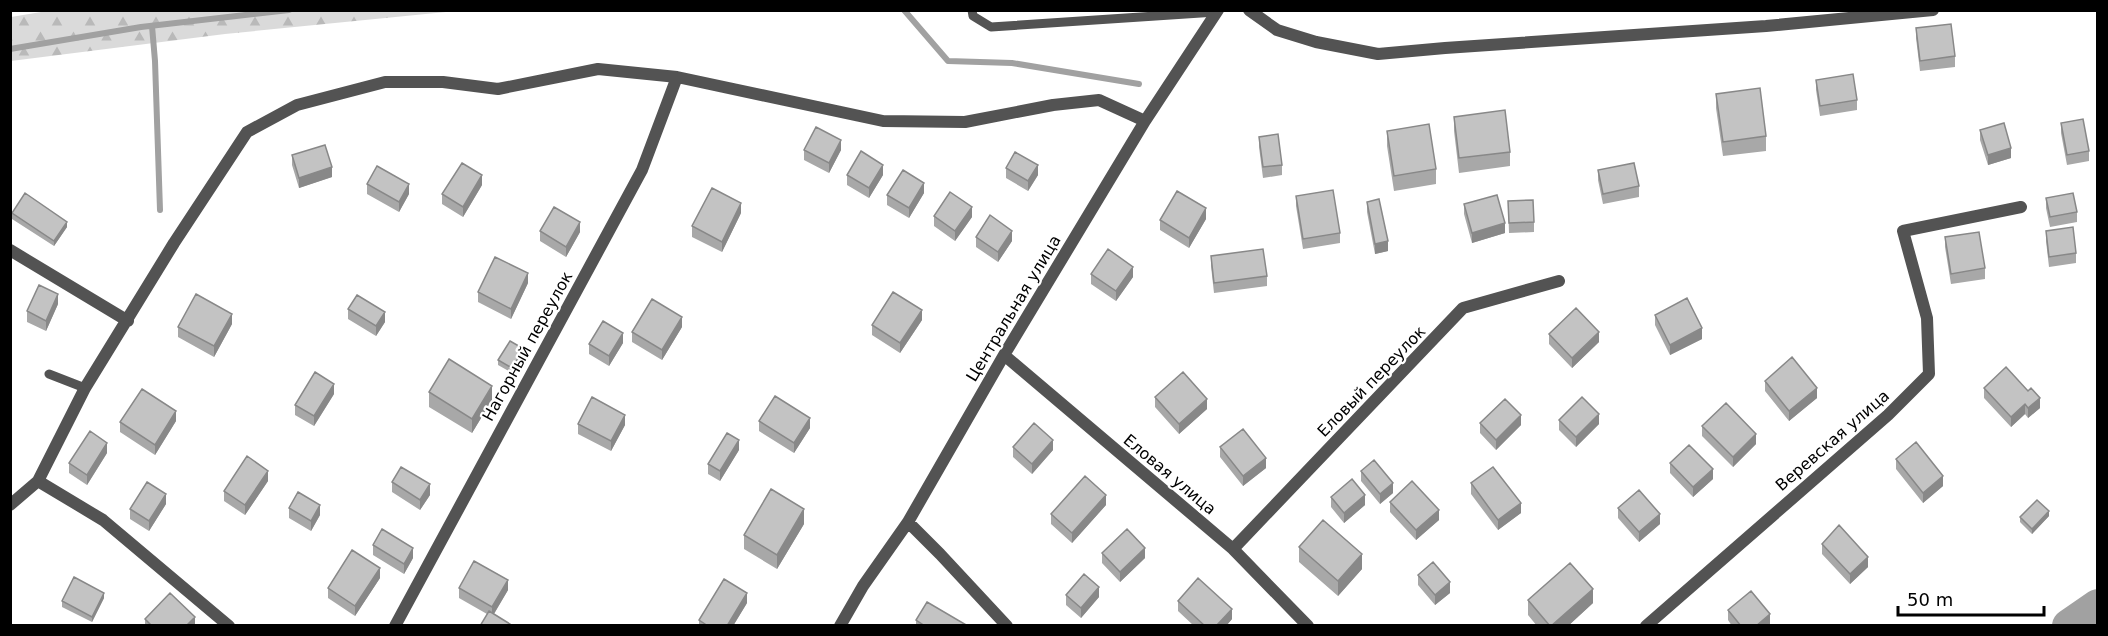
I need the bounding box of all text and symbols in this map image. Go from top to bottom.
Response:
street label: Центральная улица [962,232,1065,385]
street label: Нагорный переулок [478,268,577,424]
street label: Еловый переулок [1313,322,1430,441]
street label: Веревская улица [1772,386,1893,495]
street label: Еловая улица [1120,430,1220,519]
scale bar [1898,579,2044,617]
text: 50 m [1907,589,1953,610]

